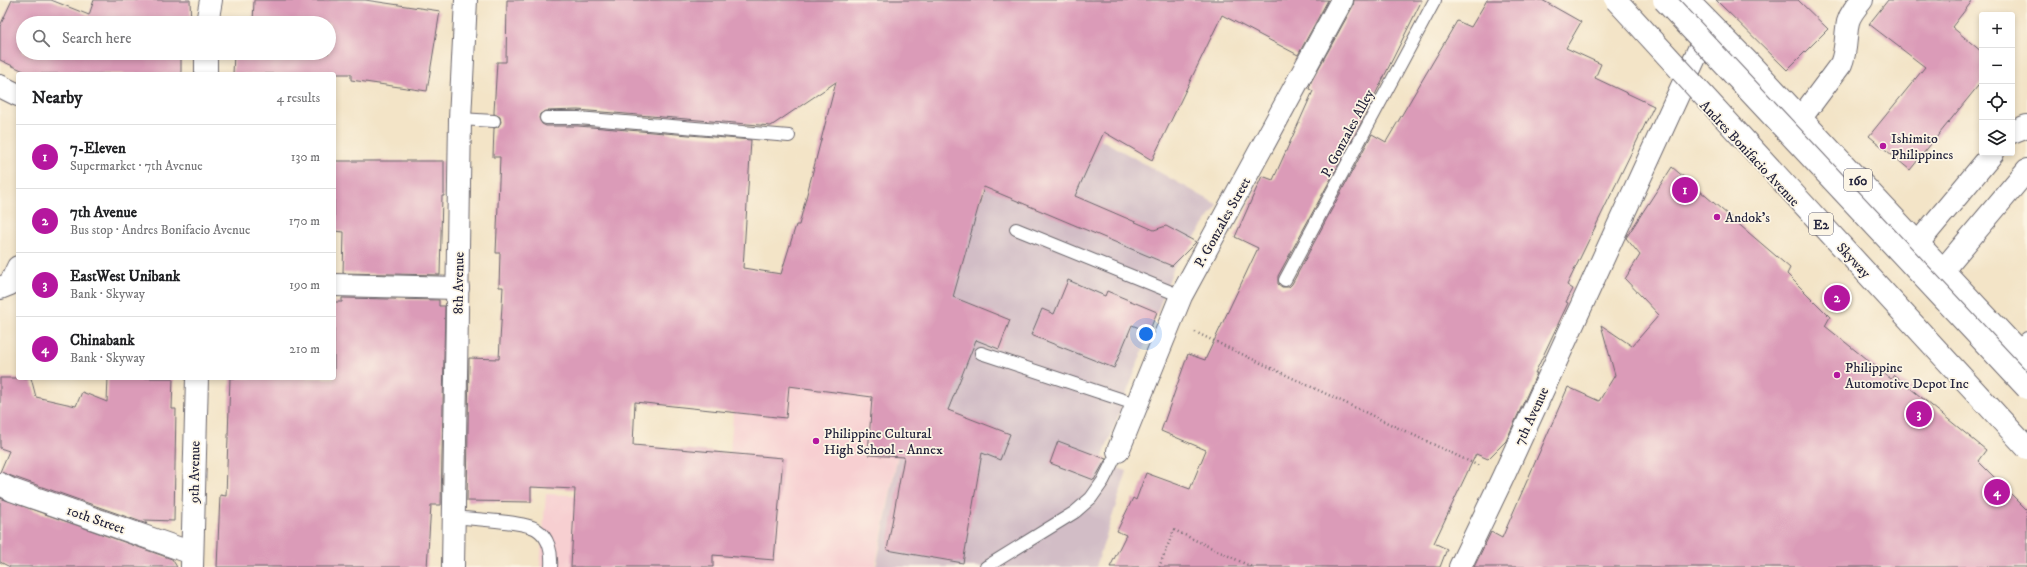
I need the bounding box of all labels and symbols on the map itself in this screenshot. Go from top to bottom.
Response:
street label: P. Gonzales Alley [1317,86,1379,181]
street label: Andres Bonifacio Avenue [1695,97,1803,211]
place label: Ishimito Philippines [1891,130,1954,164]
marker: Ishimito Philippines [1878,141,1888,151]
road number: 160 [1844,169,1872,191]
street label: P. Gonzales Street [1191,174,1255,271]
pin: 1 [1672,175,1698,205]
place label: Andok's [1725,209,1770,227]
marker: Andok's [1712,212,1722,222]
road number: E2 [1809,213,1833,235]
street label: Skyway [1832,239,1875,283]
street label: 8th Avenue [449,252,469,314]
pin: 2 [1824,283,1850,313]
your location [1136,324,1156,344]
place label: Philippine Automotive Depot Inc [1845,359,1969,393]
marker: Philippine Automotive Depot Inc [1832,370,1842,380]
street label: 7th Avenue [1511,384,1553,449]
pin: 3 [1906,399,1932,429]
place label: Philippine Cultural High School - Annex [824,425,943,459]
marker: Philippine Cultural High School - Annex [811,436,821,446]
street label: 9th Avenue [185,441,205,504]
pin: 4 [1984,477,2010,507]
street label: 10th Street [64,502,128,538]

